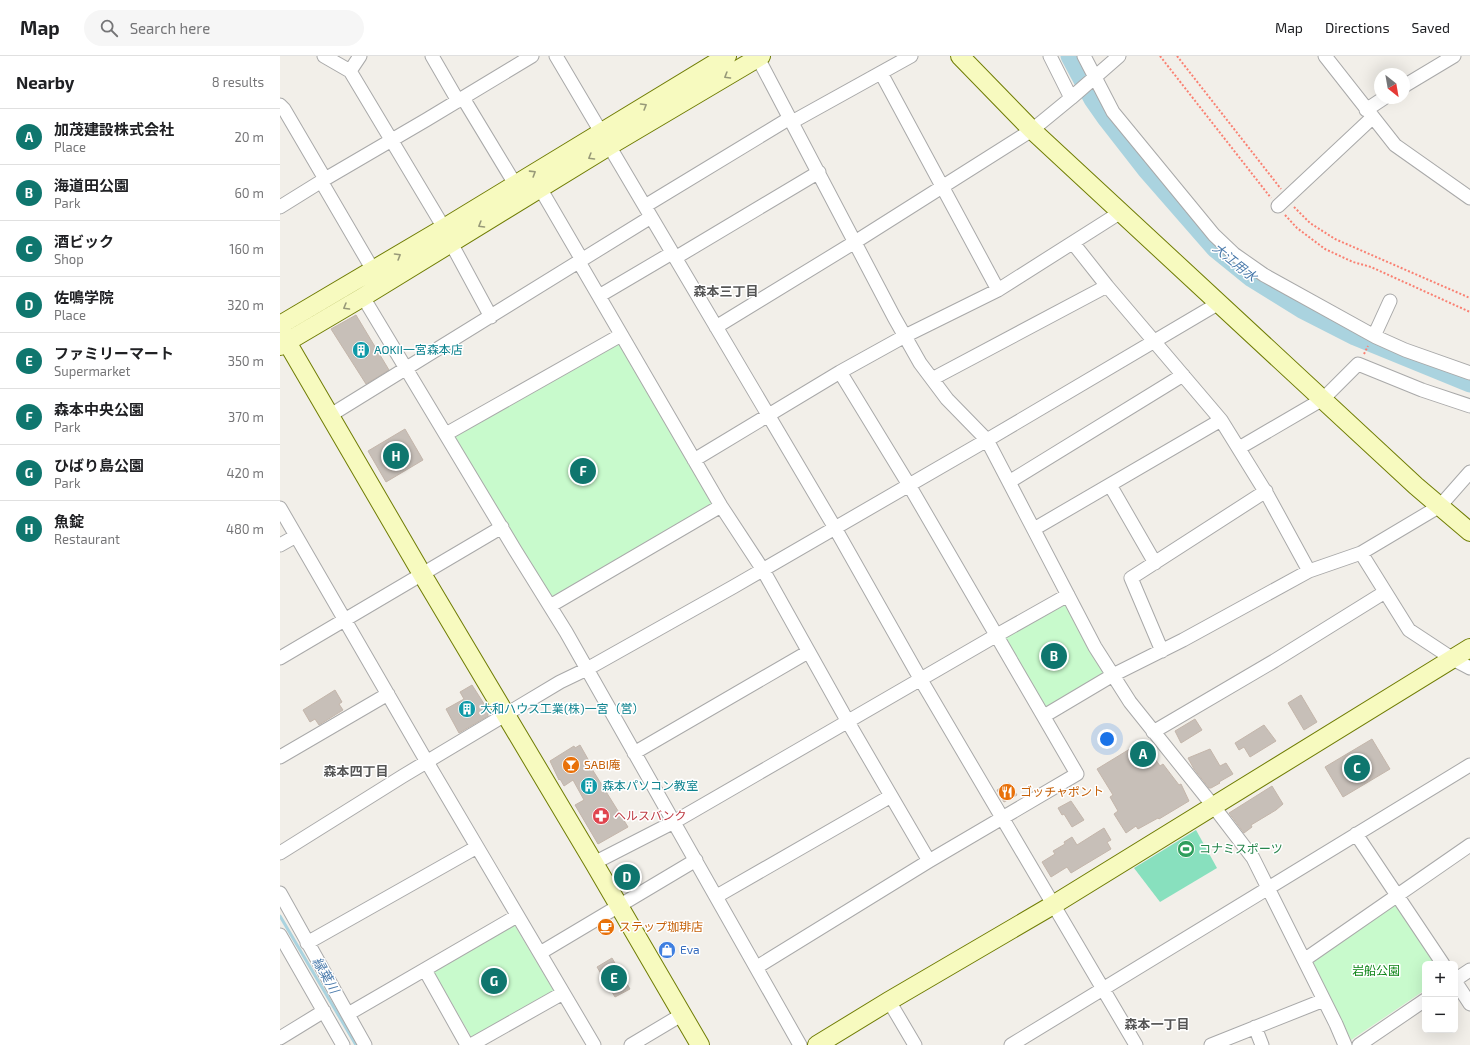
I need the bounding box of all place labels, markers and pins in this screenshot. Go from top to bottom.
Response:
building icon: AOKII一宮森本店 [351,340,371,360]
place label: AOKII一宮森本店 [374,342,463,356]
pin: H [383,441,409,471]
pin: F [570,456,596,486]
pin: B [1041,641,1067,671]
building icon: 大和ハウス工業(株)一宮（営） [457,699,477,719]
place label: 大和ハウス工業(株)一宮（営） [480,701,645,715]
pin: A [1130,739,1156,769]
pin: C [1344,753,1370,783]
bar icon: SABI庵 [561,755,581,775]
place label: SABI庵 [584,757,621,771]
building icon: 森本パソコン教室 [579,776,599,796]
place label: 森本パソコン教室 [602,778,698,792]
restaurant icon: ゴッチャポント [997,782,1017,802]
place label: ゴッチャポント [1020,784,1104,798]
pharmacy icon: ヘルスバンク [591,806,611,826]
place label: ヘルスバンク [614,808,687,822]
sports icon: コナミスポーツ [1176,839,1196,859]
place label: コナミスポーツ [1199,841,1283,855]
pin: D [614,862,640,892]
cafe icon: ステップ珈琲店 [596,917,616,937]
place label: ステップ珈琲店 [619,919,703,933]
shop icon: Eva [657,940,677,960]
place label: Eva [680,942,700,956]
pin: E [601,963,627,993]
pin: G [481,966,507,996]

